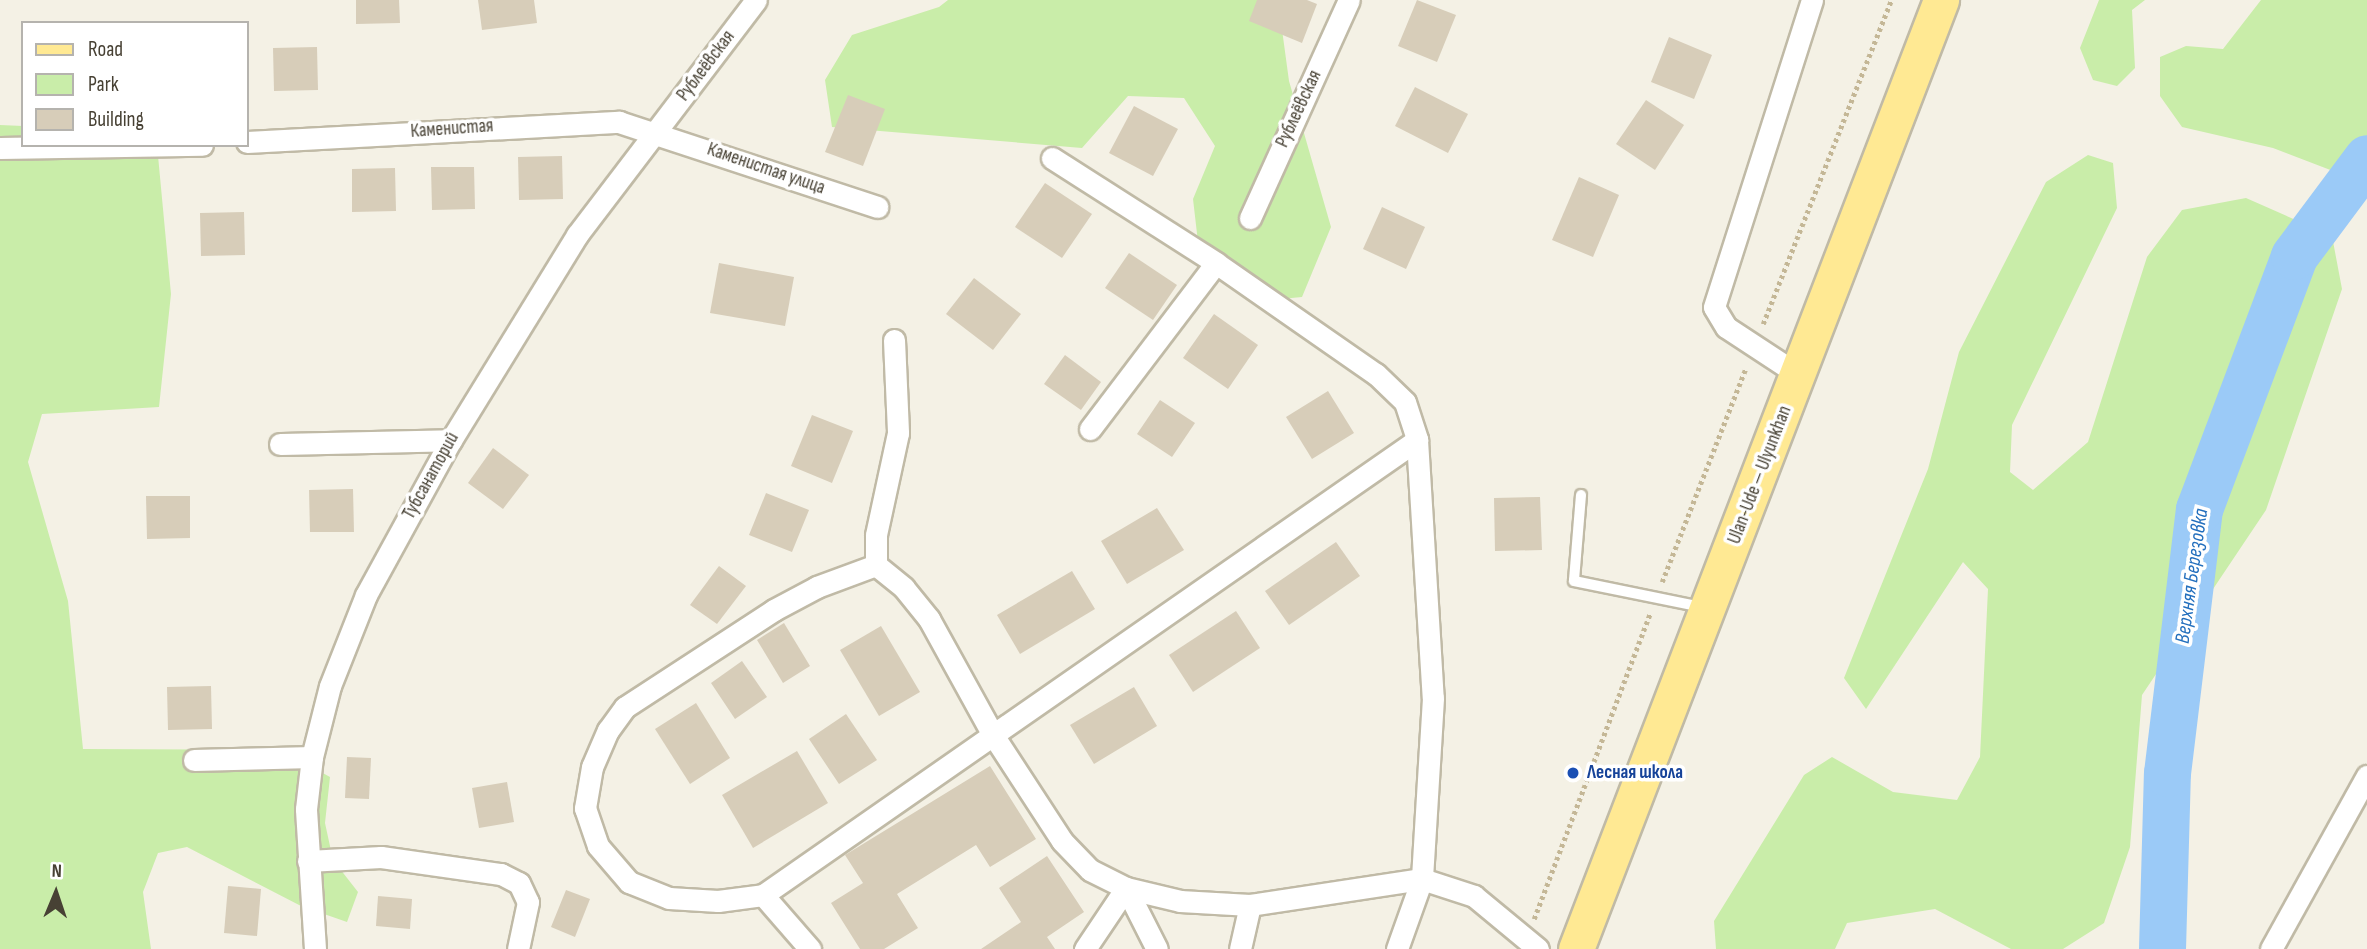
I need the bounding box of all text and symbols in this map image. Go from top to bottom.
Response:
legend [21,21,248,147]
street label: Рублеёвская [672,26,740,106]
text: Road [88,37,123,62]
street label: Рублеёвская [1271,67,1327,151]
text: Park [88,72,119,97]
text: Building [88,107,144,132]
street label: Каменистая [410,115,494,143]
street label: Каменистая улица [704,138,828,200]
street label: Ulan-Ude — Ulyunkhan [1723,403,1797,547]
street label: Тубсанаторий [398,429,464,523]
water label: Верхняя Березовка [2170,507,2214,645]
place label: Лесная школа [1587,762,1683,784]
marker: Лесная школа [1565,765,1581,781]
north arrow [21,858,91,928]
text: N [51,860,62,883]

